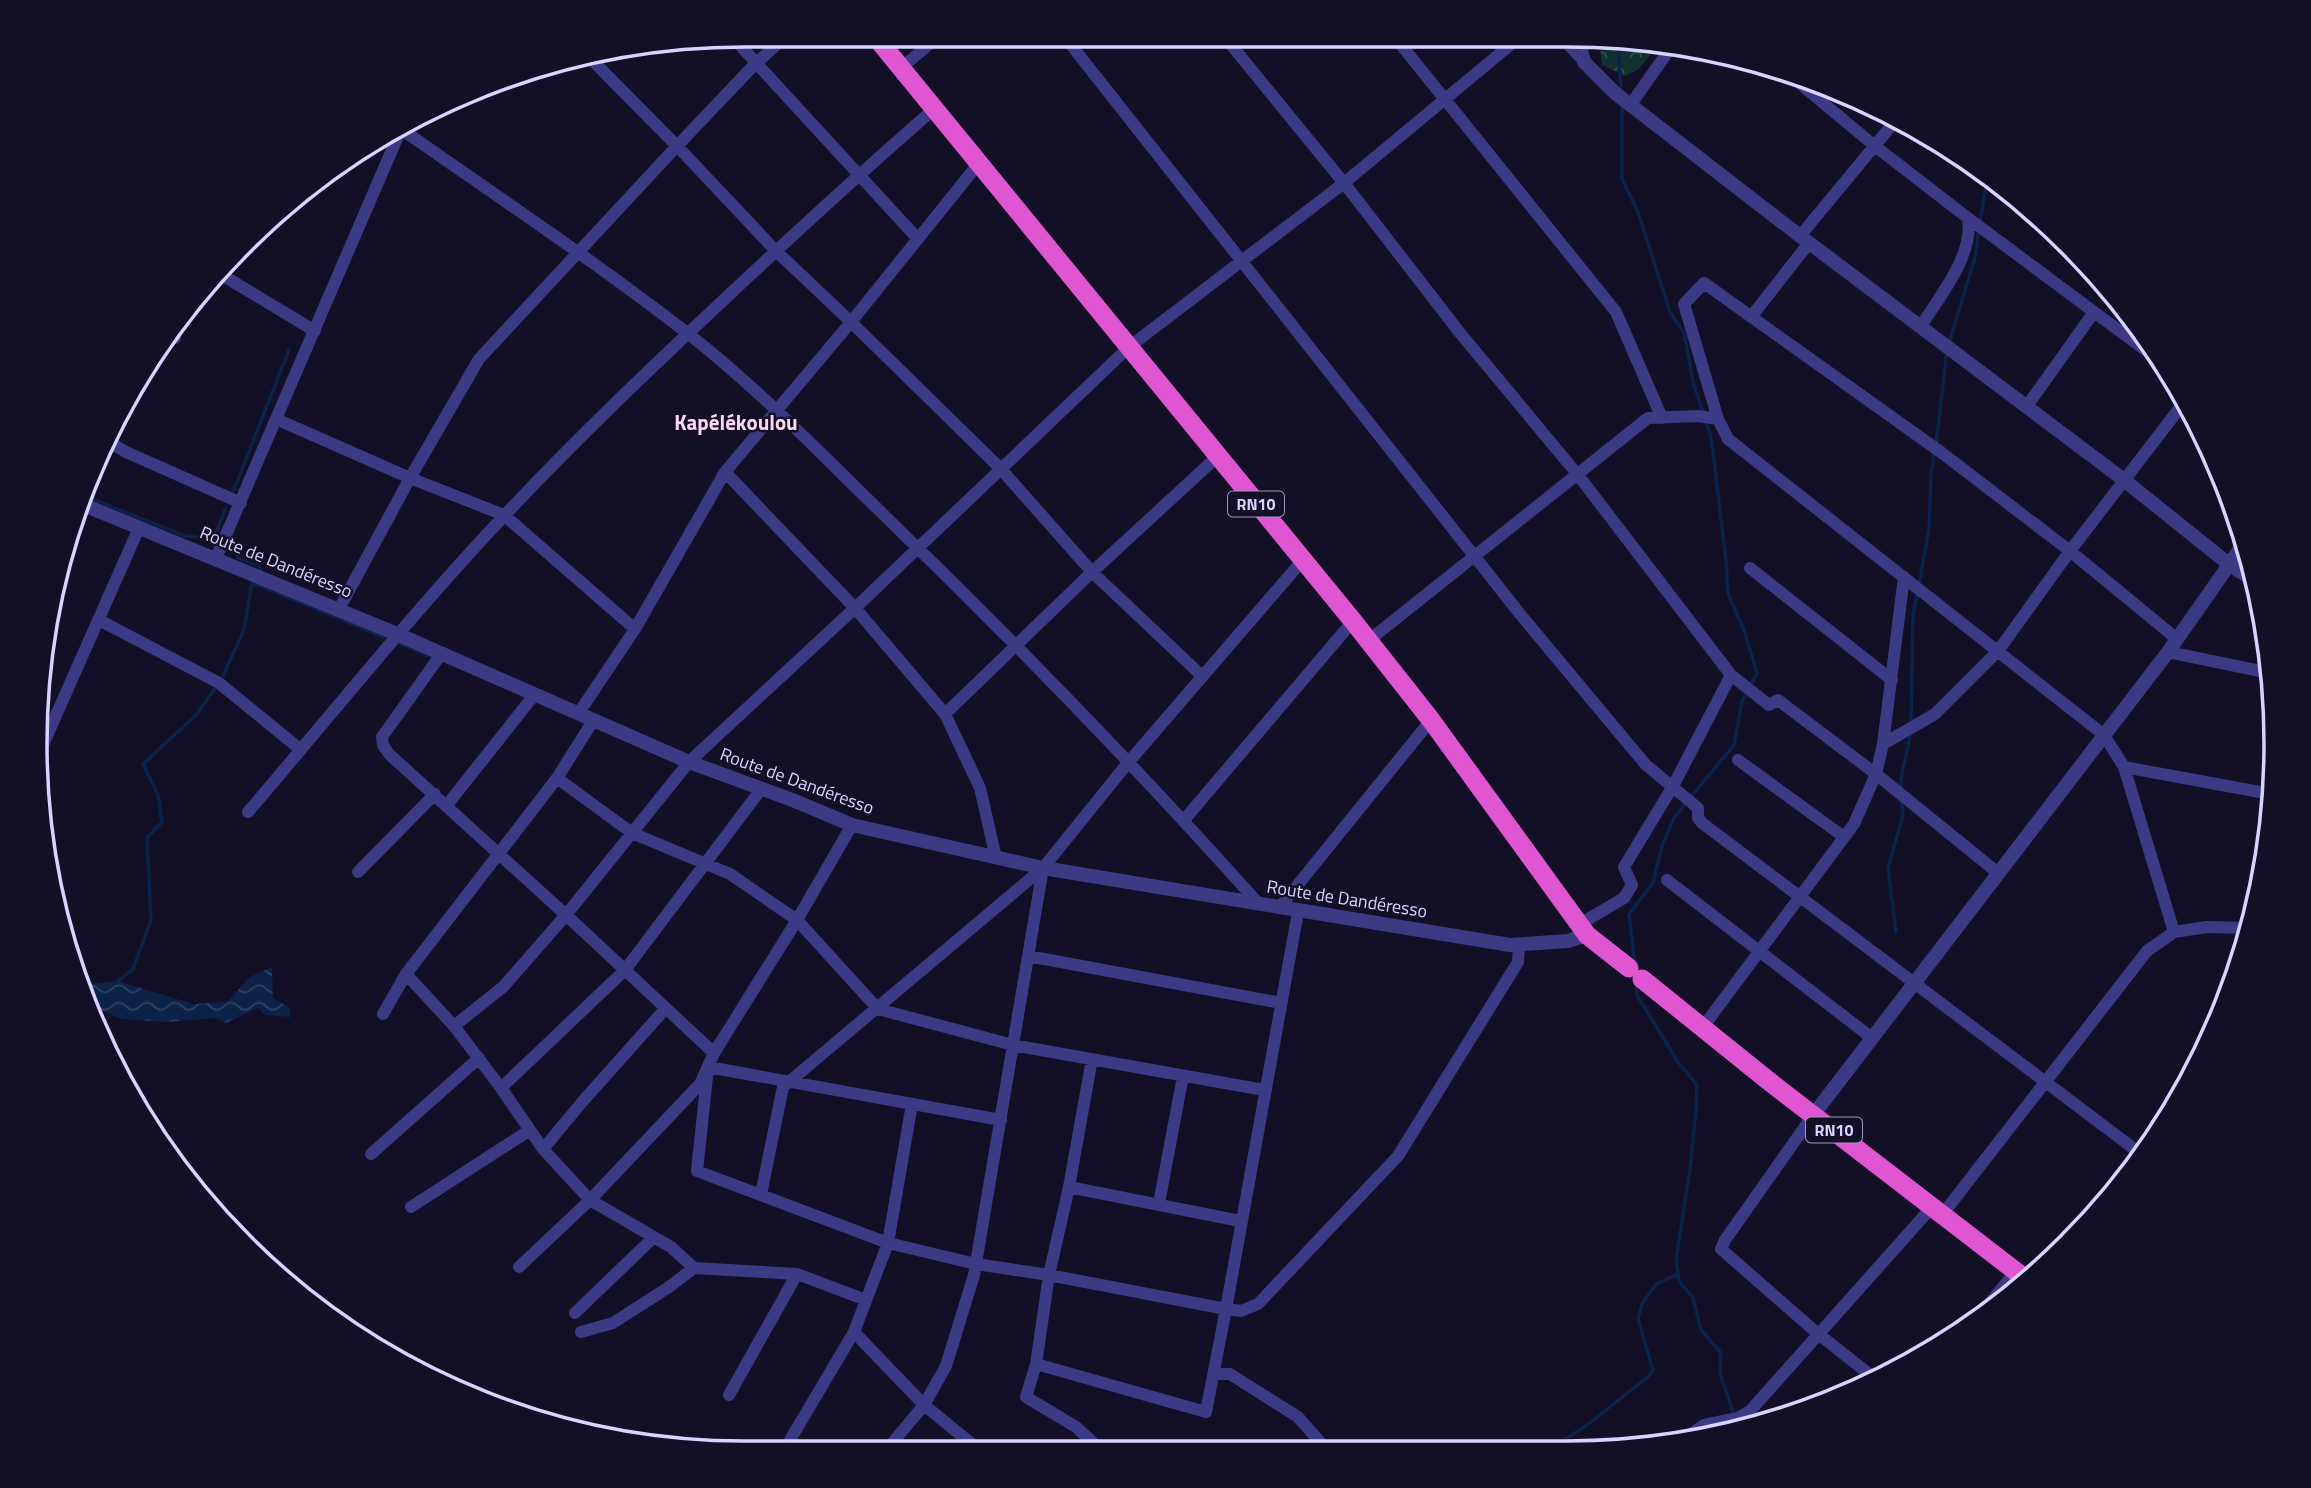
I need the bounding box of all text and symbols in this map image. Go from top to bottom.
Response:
district label: Kapélékoulou [674,406,798,438]
road number: RN10 [1228,491,1284,516]
street label: Route de Dandéresso [196,519,356,604]
street label: Route de Dandéresso [716,740,878,821]
street label: Route de Dandéresso [1265,872,1429,925]
road number: RN10 [1806,1118,1862,1142]

